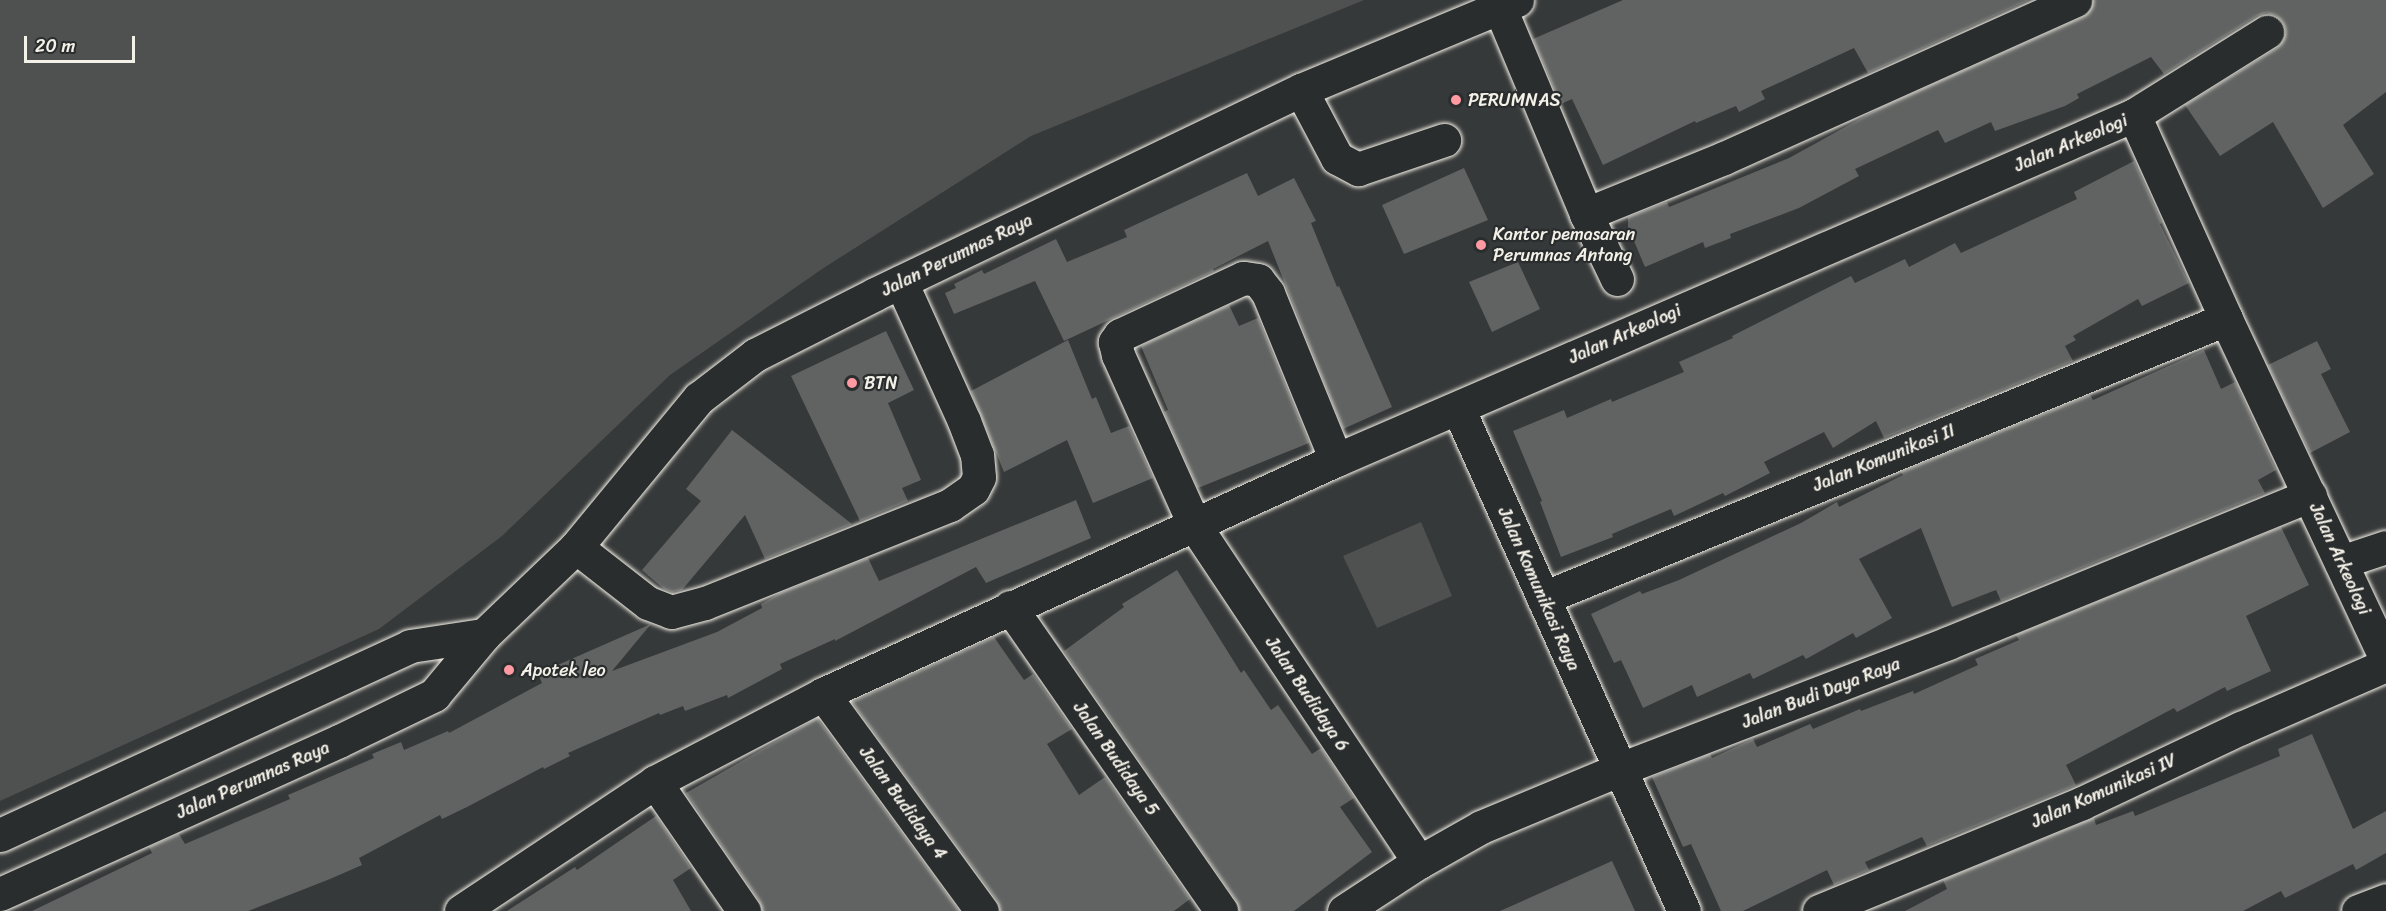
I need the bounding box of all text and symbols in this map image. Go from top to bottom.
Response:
scale bar [27,24,138,62]
text: 20 m [35,30,75,62]
place label: PERUMNAS [1468,89,1561,111]
marker: PERUMNAS [1449,93,1463,107]
street label: Jalan Arkeologi [2011,109,2131,177]
street label: Jalan Perumnas Raya [877,209,1037,301]
place label: Kantor pemasaran Perumnas Antang [1493,224,1636,266]
marker: Kantor pemasaran Perumnas Antang [1474,238,1488,252]
street label: Jalan Arkeologi [1565,299,1685,369]
place label: BTN [864,372,898,394]
marker: BTN [845,376,859,390]
street label: Jalan Komunikasi II [1809,419,1959,497]
street label: Jalan Arkeologi [2305,499,2375,619]
street label: Jalan Komunikasi Raya [1493,503,1585,675]
street label: Jalan Budidaya 6 [1261,633,1353,755]
street label: Jalan Budi Daya Raya [1739,653,1903,733]
place label: Apotek leo [521,659,606,681]
marker: Apotek leo [502,663,516,677]
street label: Jalan Budidaya 5 [1069,698,1163,820]
street label: Jalan Perumnas Raya [172,736,334,824]
street label: Jalan Budidaya 4 [855,742,951,864]
street label: Jalan Komunikasi IV [2027,749,2181,833]

